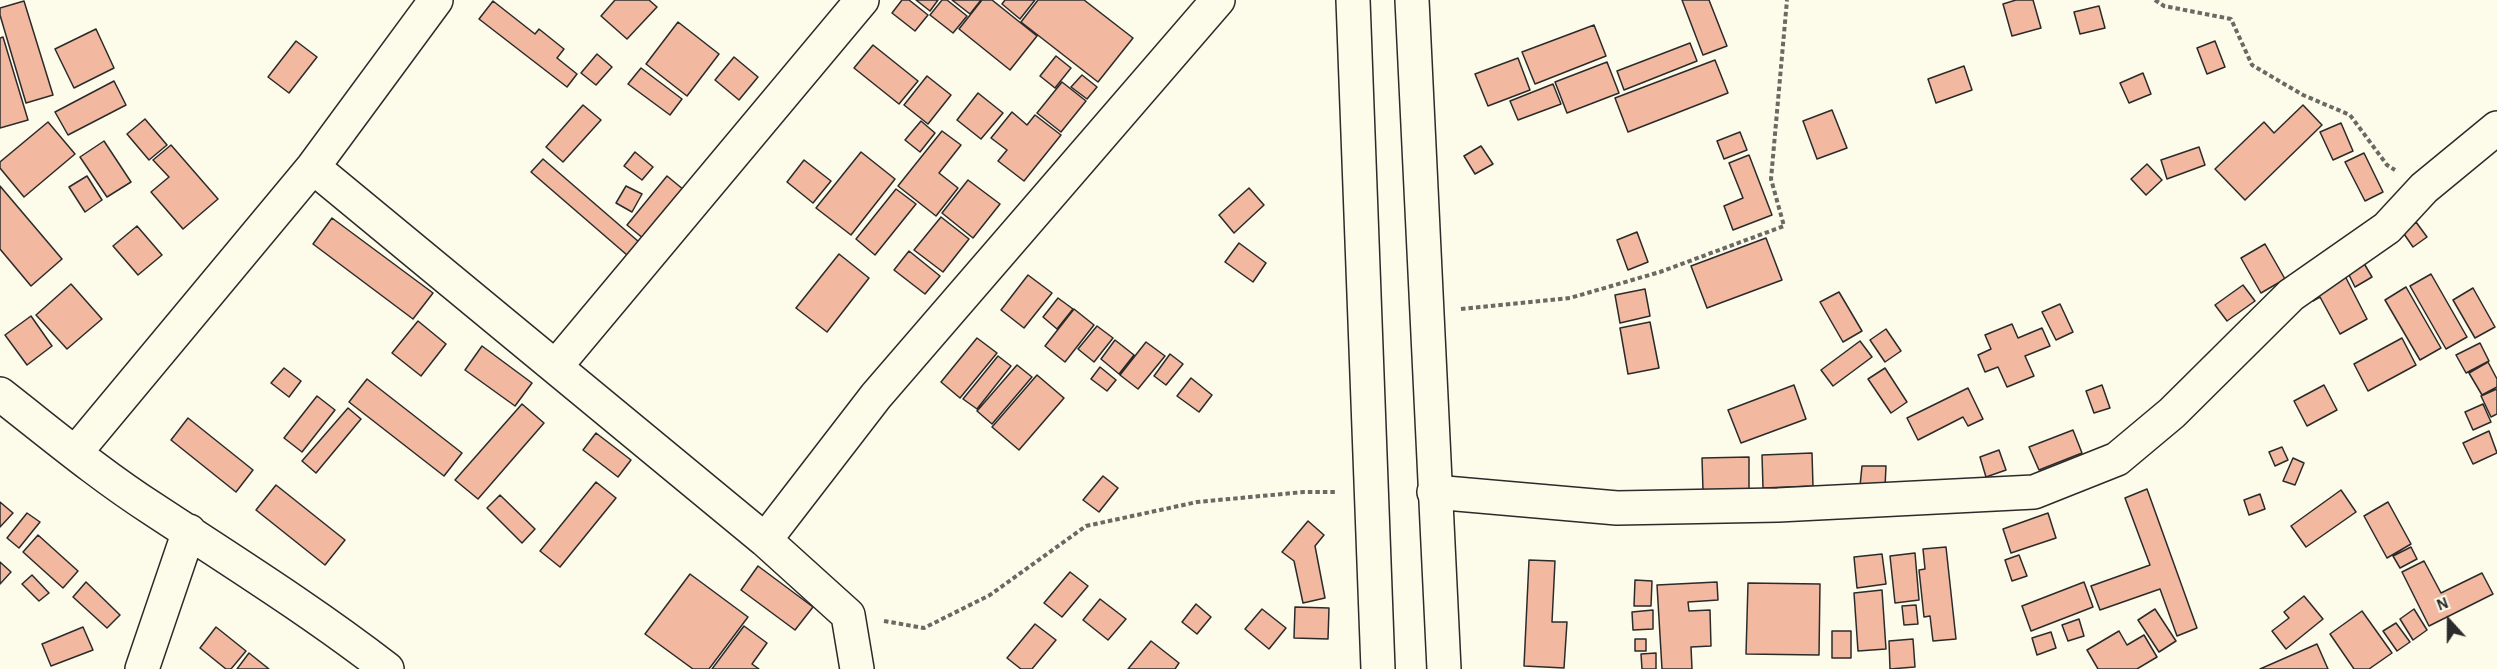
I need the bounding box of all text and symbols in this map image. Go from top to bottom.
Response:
north arrow [2419,591,2479,651]
text: N [2434,595,2451,614]

